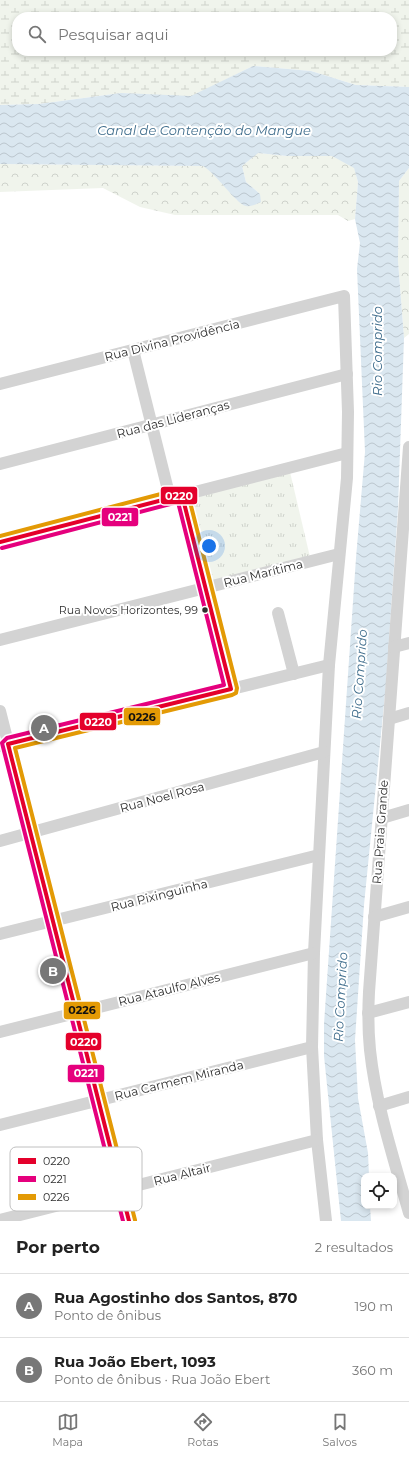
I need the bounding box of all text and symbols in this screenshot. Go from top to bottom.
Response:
search box [12,12,397,56]
icon: search [26,23,48,45]
text: Pesquisar aqui [58,25,169,44]
water label: Canal de Contenção do Mangue [97,122,311,138]
water label: Rio Comprido [369,306,385,396]
street label: Rua Divina Providência [103,316,241,364]
street label: Rua das Lideranças [115,397,231,441]
line badge: 0220 [160,486,198,505]
text: 0220 [165,489,193,503]
line badge: 0221 [101,507,139,527]
text: 0221 [108,510,132,524]
your location [199,536,219,556]
street label: Rua Marítima [222,556,304,590]
place label: Rua Novos Horizontes, 99 [59,603,198,617]
marker: Rua Novos Horizontes, 99 [200,605,210,615]
water label: Rio Comprido [348,629,370,719]
line badge: 0226 [123,707,161,726]
text: 0226 [128,710,156,724]
line badge: 0220 [79,712,117,731]
pin: A [31,713,57,743]
text: 0220 [84,715,112,729]
street label: Rua Noel Rosa [118,778,206,816]
street label: Rua Praia Grande [369,779,391,885]
street label: Rua Pixinguinha [109,876,209,914]
water label: Rio Comprido [330,952,350,1042]
pin: B [40,956,66,986]
street label: Rua Ataulfo Alves [117,969,222,1009]
line badge: 0226 [63,1001,101,1020]
text: 0226 [68,1003,96,1017]
line badge: 0220 [65,1032,102,1051]
text: 0220 [70,1035,98,1049]
street label: Rua Carmem Miranda [113,1057,245,1103]
line badge: 0221 [67,1064,105,1083]
text: 0221 [74,1066,98,1080]
legend [10,1147,142,1211]
text: 0220 [43,1154,70,1168]
street label: Rua Altair [152,1160,212,1188]
text: 0221 [43,1172,67,1186]
map controls [361,1173,397,1209]
button: locate [361,1173,397,1209]
text: 0226 [43,1190,70,1204]
text: Por perto [16,1237,100,1257]
text: 2 resultados [315,1239,393,1255]
text: Rua Agostinho dos Santos, 870 [54,1288,297,1307]
text: A [24,1298,34,1314]
text: 190 m [355,1298,393,1314]
text: Ponto de ônibus [54,1307,161,1323]
text: Rua João Ebert, 1093 [54,1352,216,1371]
text: B [24,1362,34,1378]
text: 360 m [352,1362,393,1378]
text: Ponto de ônibus · Rua João Ebert [54,1371,270,1387]
tab: Mapa [52,1411,83,1449]
tab: Rotas [187,1411,218,1449]
tab: Salvos [323,1411,357,1449]

